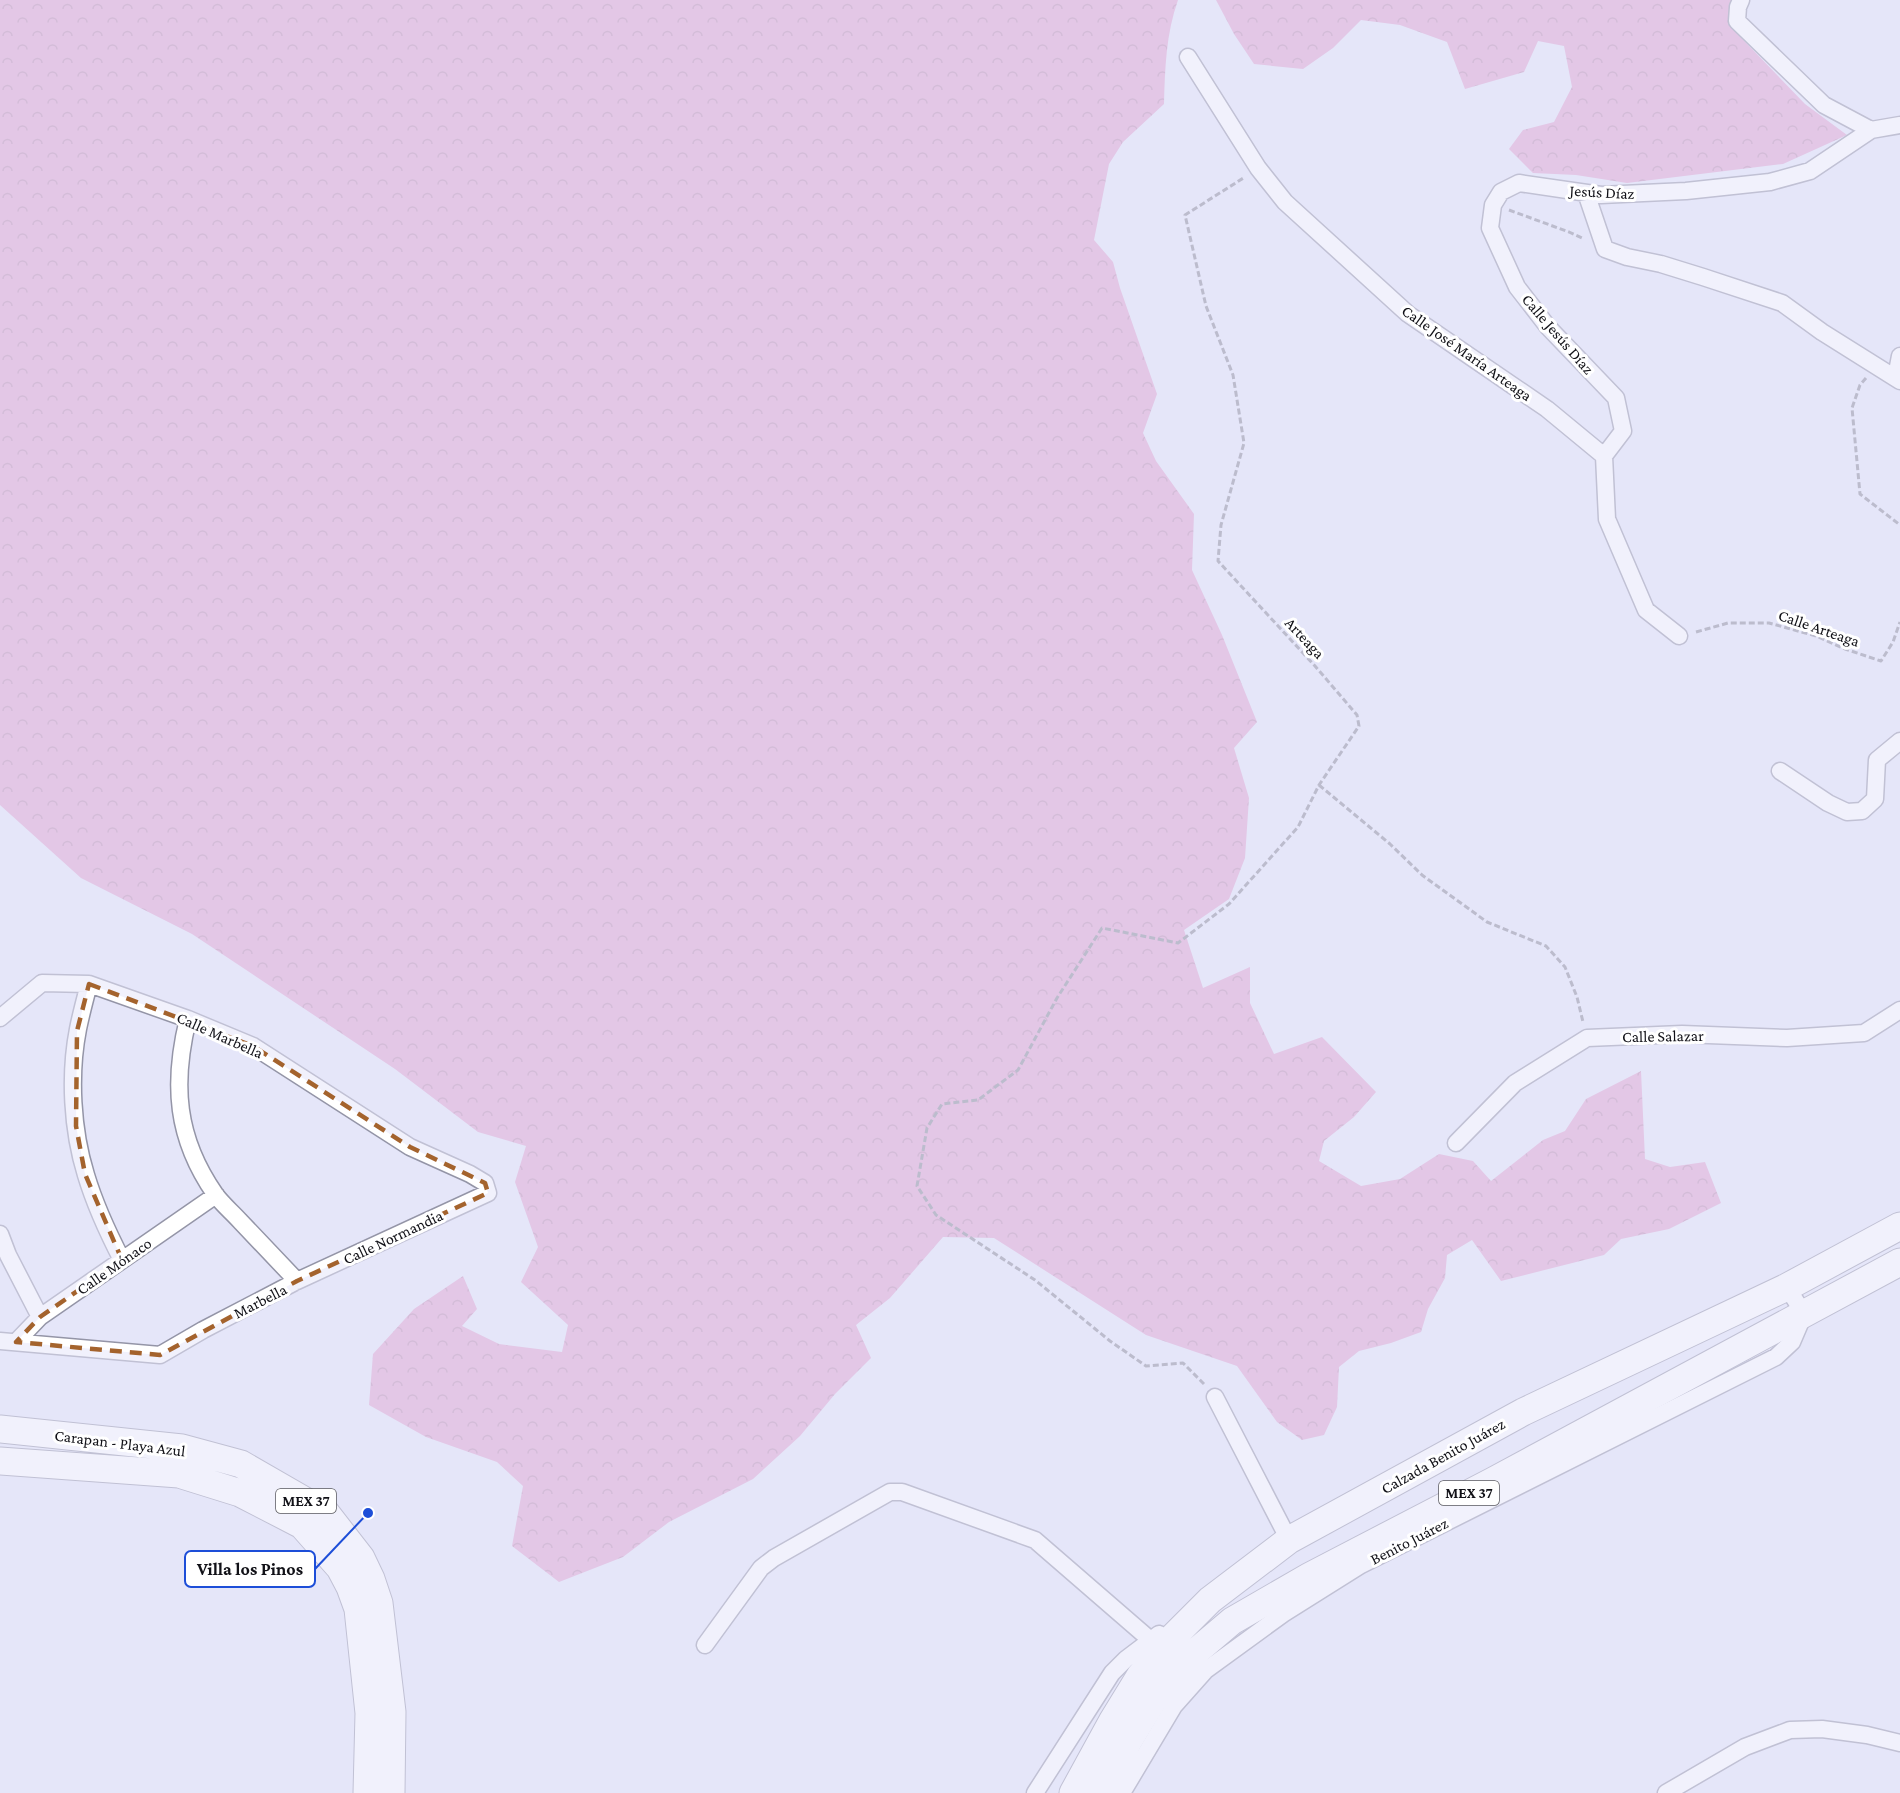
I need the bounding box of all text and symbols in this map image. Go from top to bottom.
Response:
street label: Jesús Díaz [1567,182,1635,203]
street label: Calle Jesús Díaz [1518,291,1597,378]
street label: Calle José María Arteaga [1398,302,1536,405]
street label: Calle Arteaga [1776,606,1862,651]
street label: Arteaga [1281,614,1328,663]
street label: Calle Marbella [174,1008,266,1062]
street label: Calle Salazar [1622,1027,1704,1045]
street label: Calle Normandia [340,1206,446,1268]
street label: Calle Mónaco [74,1234,155,1298]
street label: Marbella [231,1280,290,1322]
street label: Calzada Benito Juárez [1378,1415,1508,1498]
street label: Carapan - Playa Azul [54,1427,186,1460]
road number: MEX 37 [1439,1481,1499,1505]
road number: MEX 37 [276,1489,336,1513]
street label: Benito Juárez [1367,1514,1451,1569]
callout: Villa los Pinos [185,1551,315,1587]
text: Villa los Pinos [196,1559,303,1579]

